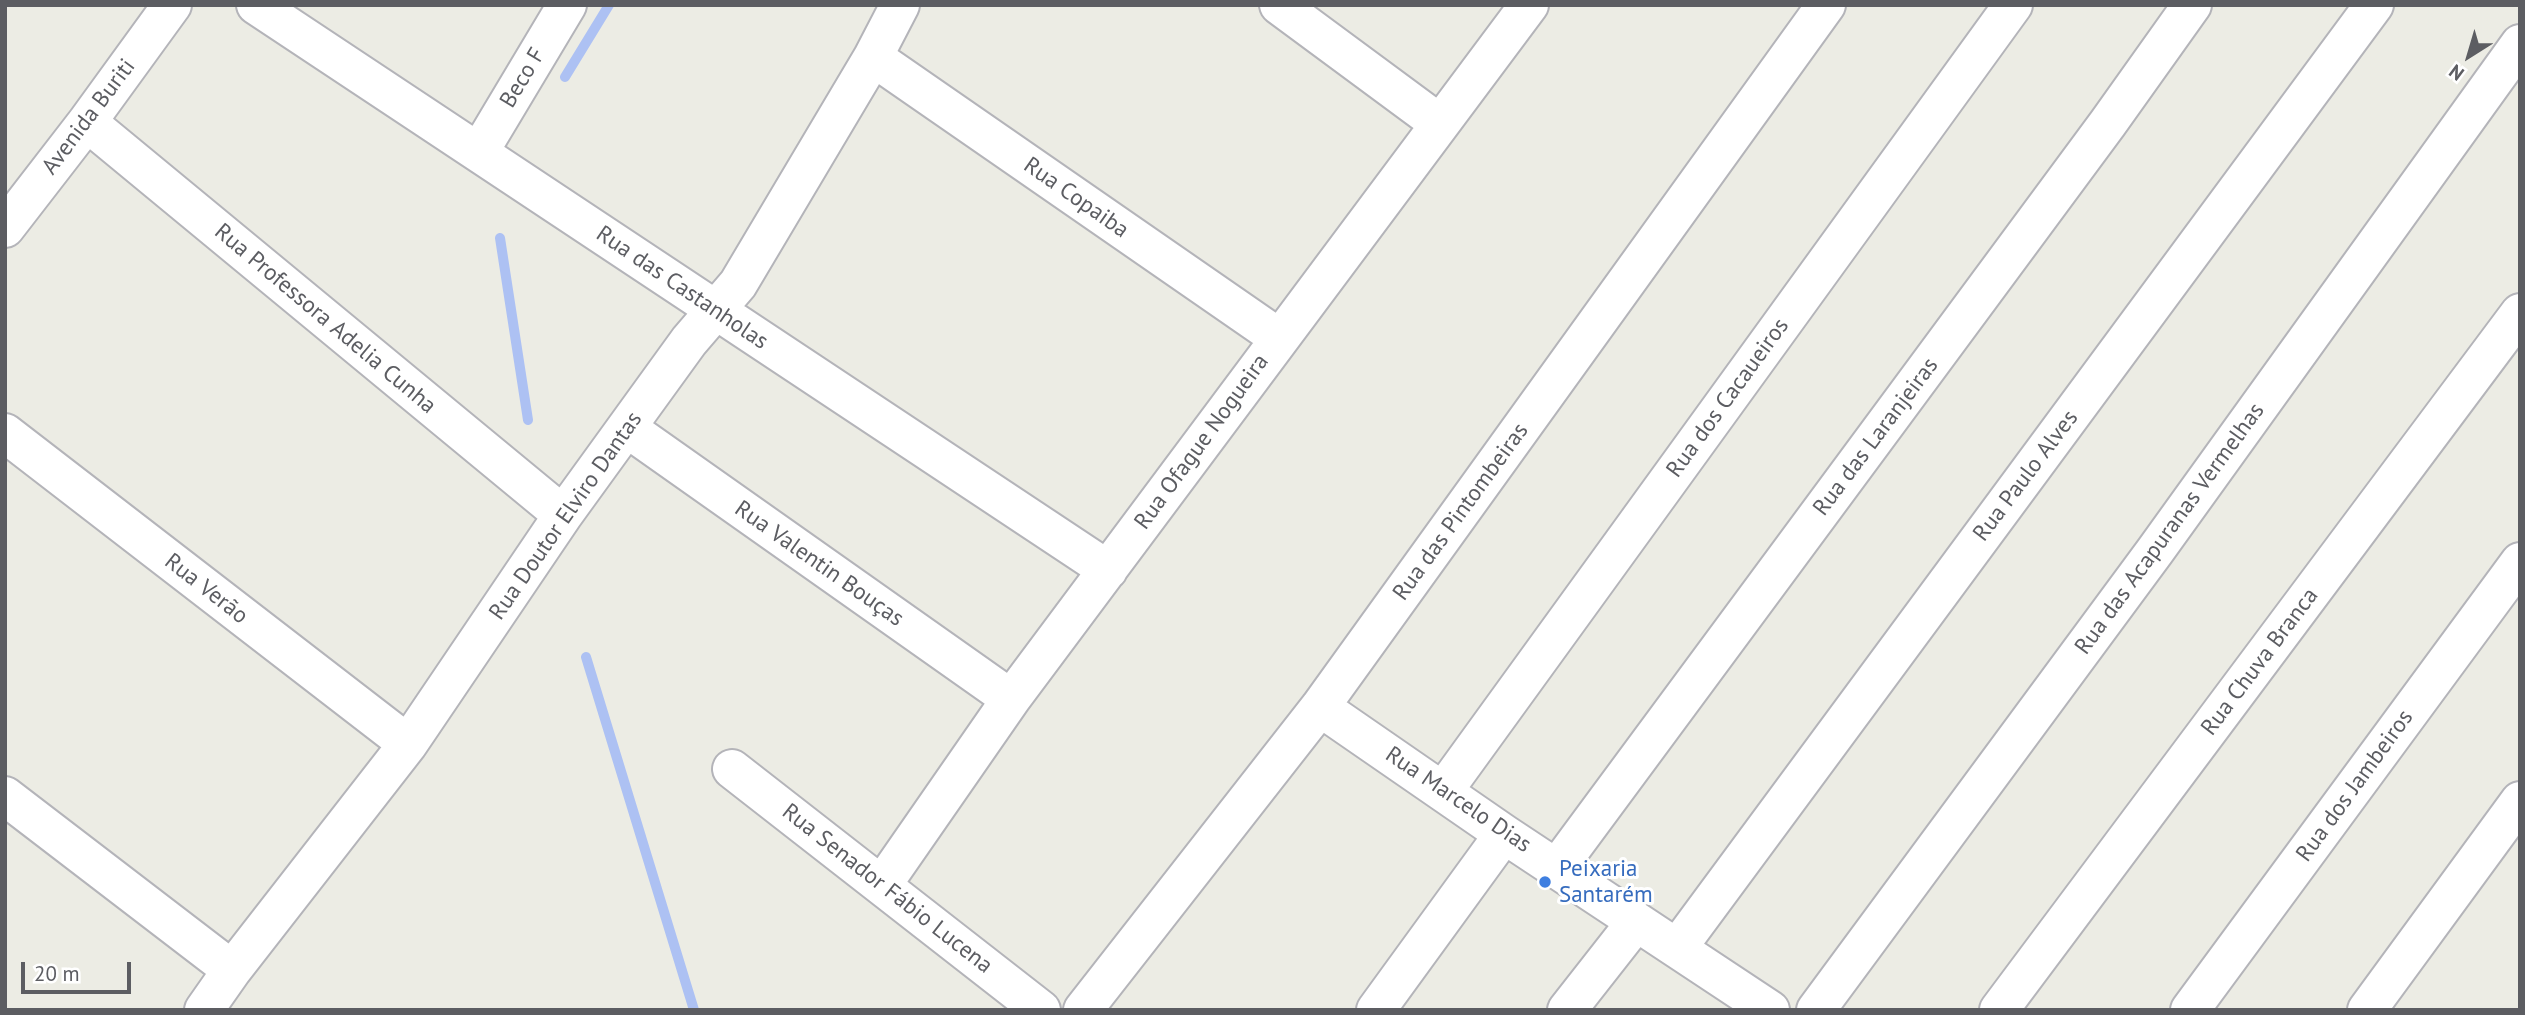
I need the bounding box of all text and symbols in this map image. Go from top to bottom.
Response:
north arrow [2434,21,2504,91]
street label: Beco F [494,43,552,113]
street label: Avenida Buriti [37,54,141,180]
text: N [2444,59,2469,86]
street label: Rua Copaiba [1018,152,1134,244]
street label: Rua Professora Adelia Cunha [209,218,441,420]
street label: Rua das Castanholas [591,220,773,356]
street label: Rua dos Cacaueiros [1661,313,1795,483]
street label: Rua Ofague Nogueira [1129,349,1275,535]
street label: Rua das Laranjeiras [1808,353,1944,521]
street label: Rua das Acapuranas Vermelhas [2070,398,2270,660]
street label: Rua Paulo Alves [1968,405,2084,547]
street label: Rua Doutor Elviro Dantas [484,407,648,625]
street label: Rua das Pintombeiras [1387,418,1535,606]
street label: Rua Valentin Bouças [729,495,909,633]
street label: Rua Verão [159,548,253,630]
street label: Rua Chuva Branca [2196,583,2324,741]
street label: Rua dos Jambeiros [2291,705,2419,867]
street label: Rua Marcelo Dias [1380,741,1536,859]
street label: Rua Senador Fábio Lucena [776,798,998,980]
place label: Peixaria Santarém [1559,855,1653,909]
marker: Peixaria Santarém [1537,874,1553,890]
scale bar [24,948,135,992]
text: 20 m [34,960,80,987]

